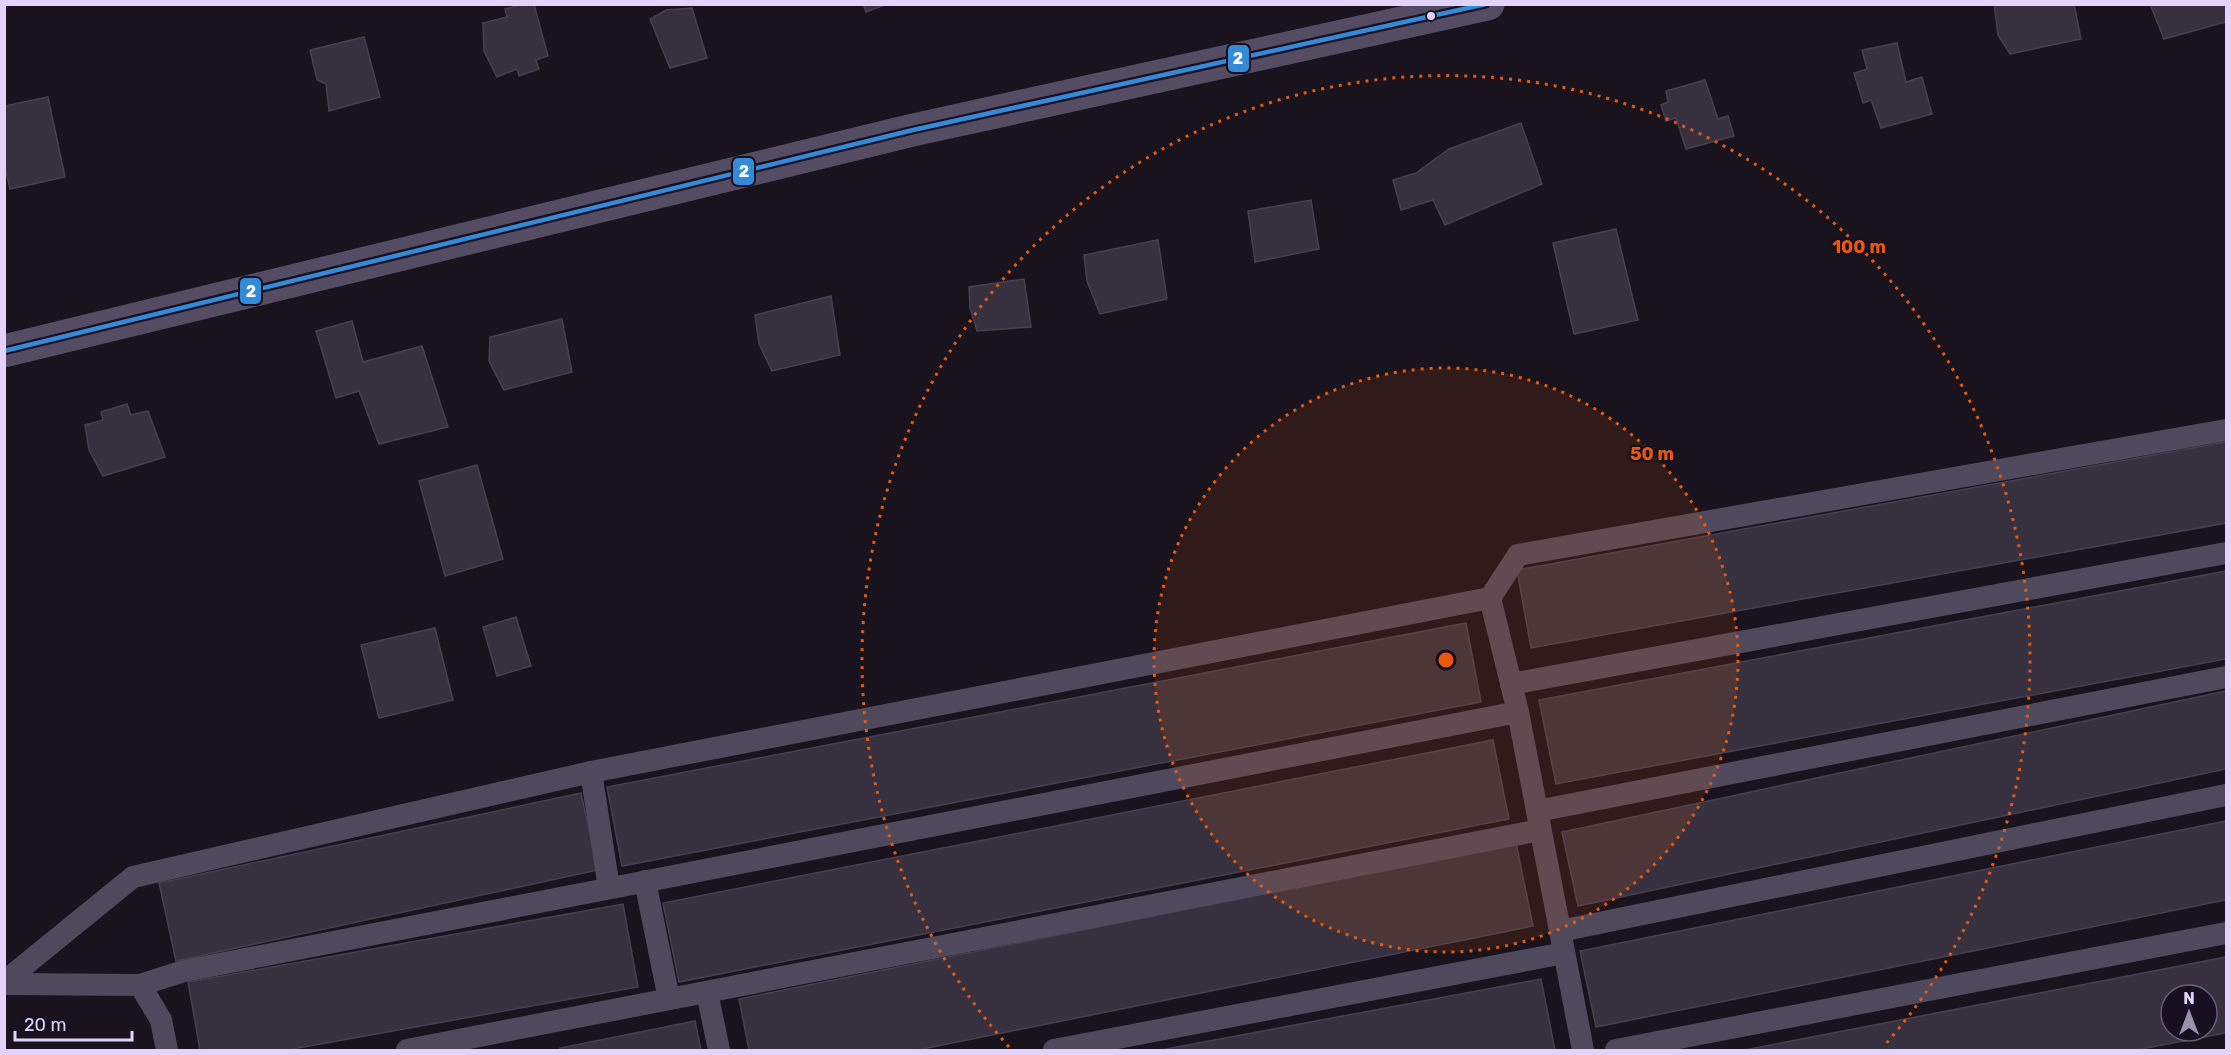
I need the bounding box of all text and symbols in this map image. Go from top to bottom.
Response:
unlabelled marker [1425,10,1437,22]
line badge: 2 [1227,44,1250,73]
text: 2 [1233,49,1243,68]
line badge: 2 [732,157,755,186]
text: 2 [739,162,749,181]
text: 100 m [1832,236,1886,258]
line badge: 2 [239,277,262,305]
text: 2 [246,282,256,301]
text: 50 m [1630,443,1674,465]
centre of rings [1436,650,1456,670]
north arrow [2159,983,2219,1043]
text: N [2183,989,2195,1008]
scale bar [15,1004,132,1042]
text: 20 m [24,1014,66,1036]

